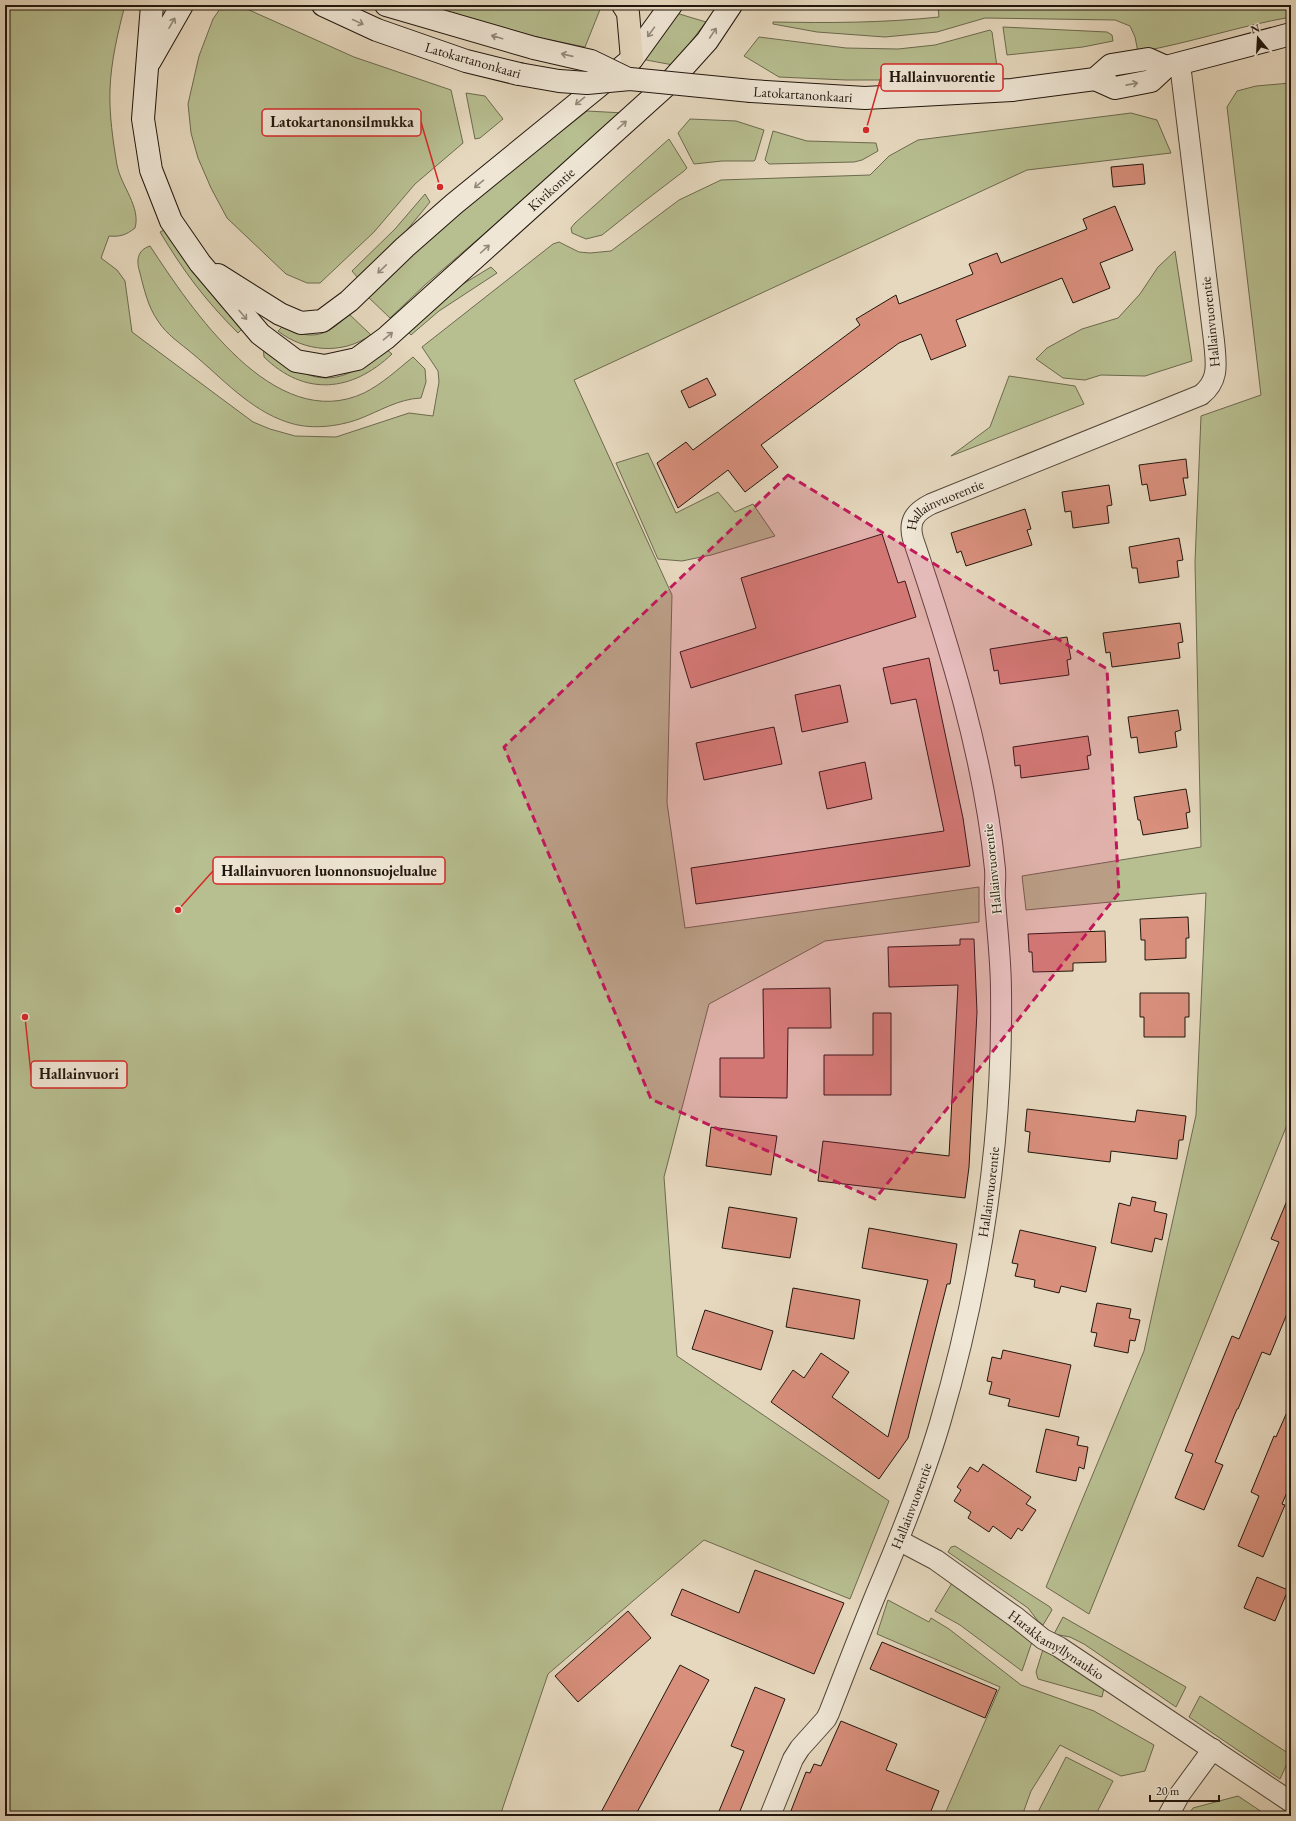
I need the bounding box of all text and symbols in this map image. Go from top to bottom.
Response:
one-way arrow [168,17,176,29]
north arrow [1238,18,1278,58]
one-way arrow [352,19,364,26]
text: N [1249,20,1261,37]
one-way arrow [647,26,655,37]
one-way arrow [709,28,717,39]
one-way arrow [491,33,504,40]
street label: Latokartanonkaari [423,38,524,82]
one-way arrow [561,51,574,59]
callout: Hallainvuorentie [881,64,1003,91]
text: Hallainvuorentie [889,67,995,86]
one-way arrow [1125,80,1138,88]
street label: Latokartanonkaari [753,82,854,106]
one-way arrow [574,97,585,106]
callout: Latokartanonsilmukka [262,109,421,136]
text: Latokartanonsilmukka [270,112,414,131]
one-way arrow [617,121,627,130]
street label: Kivikontie [524,163,579,215]
one-way arrow [474,179,485,188]
one-way arrow [480,244,490,254]
one-way arrow [377,265,387,274]
street label: Hallainvuorentie [1196,275,1224,368]
one-way arrow [239,309,248,320]
one-way arrow [383,331,393,340]
street label: Hallainvuorentie [902,474,987,532]
street label: Hallainvuorentie [978,822,1006,915]
callout: Hallainvuoren luonnonsuojelualue [213,857,445,884]
text: Hallainvuoren luonnonsuojelualue [221,861,437,880]
callout: Hallainvuori [31,1061,127,1088]
text: Hallainvuori [39,1064,120,1083]
street label: Hallainvuorentie [973,1145,1003,1239]
street label: Hallainvuorentie [887,1460,936,1552]
street label: Harakkamyllynaukio [1005,1606,1108,1684]
scale bar [1150,1777,1219,1803]
text: 20 m [1156,1783,1180,1799]

